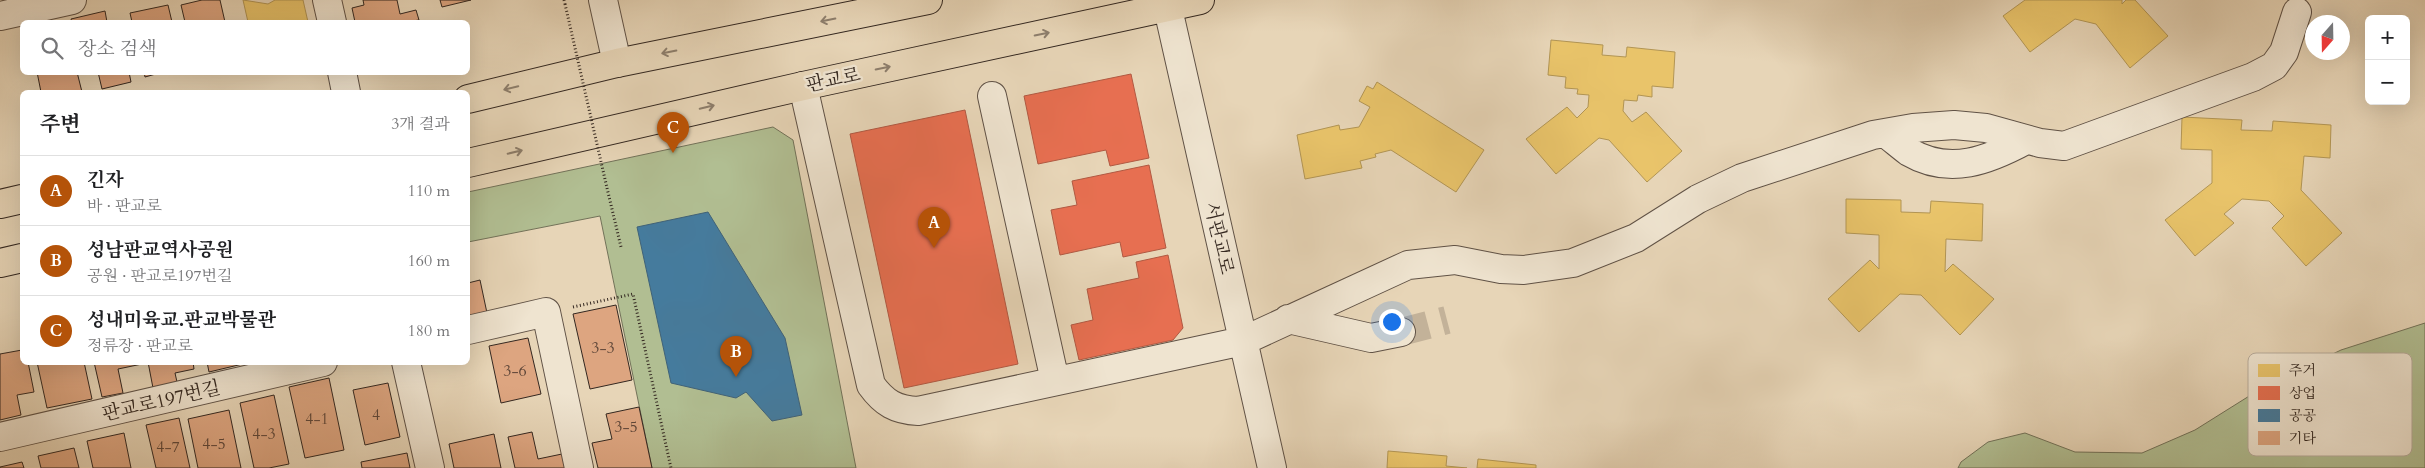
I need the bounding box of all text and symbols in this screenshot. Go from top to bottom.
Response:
north arrow [2305,15,2350,60]
map controls [2365,15,2410,105]
button: + [2365,15,2410,60]
one-way arrow [821,16,837,25]
search box [20,20,470,75]
one-way arrow [1034,29,1050,39]
icon: search [38,34,66,62]
text: 장소 검색 [78,36,157,62]
one-way arrow [662,48,678,58]
button: − [2365,60,2410,105]
street label: 판교로 [804,62,863,98]
one-way arrow [875,63,891,73]
one-way arrow [503,84,519,93]
one-way arrow [699,102,715,112]
text: 주변 [40,110,81,139]
pin: C [657,112,689,153]
text: 3개 결과 [391,113,450,135]
one-way arrow [507,147,523,156]
text: 긴자 [87,167,124,193]
text: A [50,180,62,202]
text: 110 m [408,180,450,202]
text: 바 · 판교로 [87,195,161,217]
street label: 서판교로 [1198,200,1240,277]
pin: A [918,207,950,248]
text: 성남판교역사공원 [87,237,234,263]
text: B [50,250,62,272]
text: 160 m [408,250,450,272]
text: 공원 · 판교로197번길 [87,265,232,287]
text: 성내미육교.판교박물관 [87,307,276,333]
your location [1379,309,1405,335]
text: C [50,320,62,342]
text: 180 m [408,320,450,342]
text: 정류장 · 판교로 [87,335,192,357]
pin: B [720,336,752,377]
house number: 3-3 [591,337,615,359]
legend [2248,353,2412,456]
house number: 3-6 [503,360,527,382]
text: 주거 [2289,361,2316,380]
street label: 판교로197번길 [99,375,223,427]
text: 상업 [2289,384,2316,403]
house number: 4 [372,404,380,426]
text: 공공 [2289,406,2317,425]
house number: 4-1 [305,408,329,430]
house number: 3-5 [614,416,638,438]
house number: 4-3 [252,423,276,445]
text: 기타 [2289,429,2317,448]
house number: 4-5 [202,433,226,455]
house number: 4-7 [156,436,180,458]

